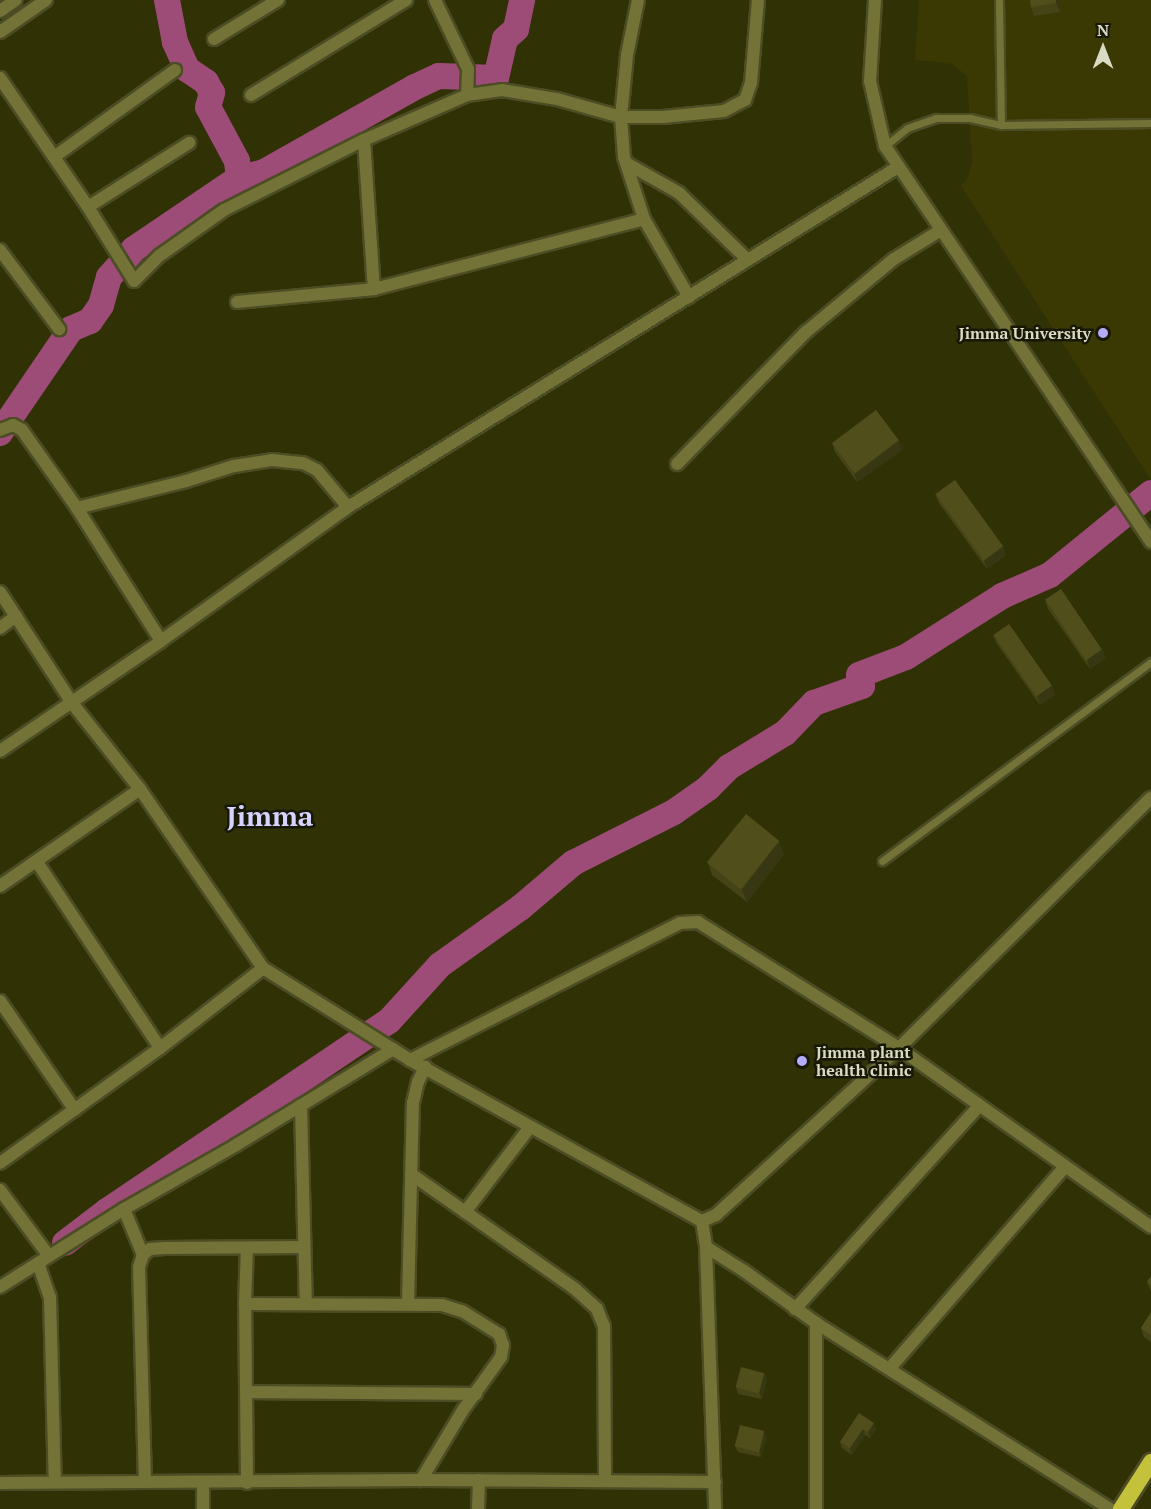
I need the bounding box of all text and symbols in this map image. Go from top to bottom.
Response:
north arrow [1073,18,1133,78]
text: N [1097,19,1109,41]
place label: Jimma University [959,323,1091,343]
marker: Jimma University [1096,326,1110,340]
district label: Jimma [227,799,313,833]
place label: Jimma plant health clinic [816,1042,912,1080]
marker: Jimma plant health clinic [793,1052,811,1070]

